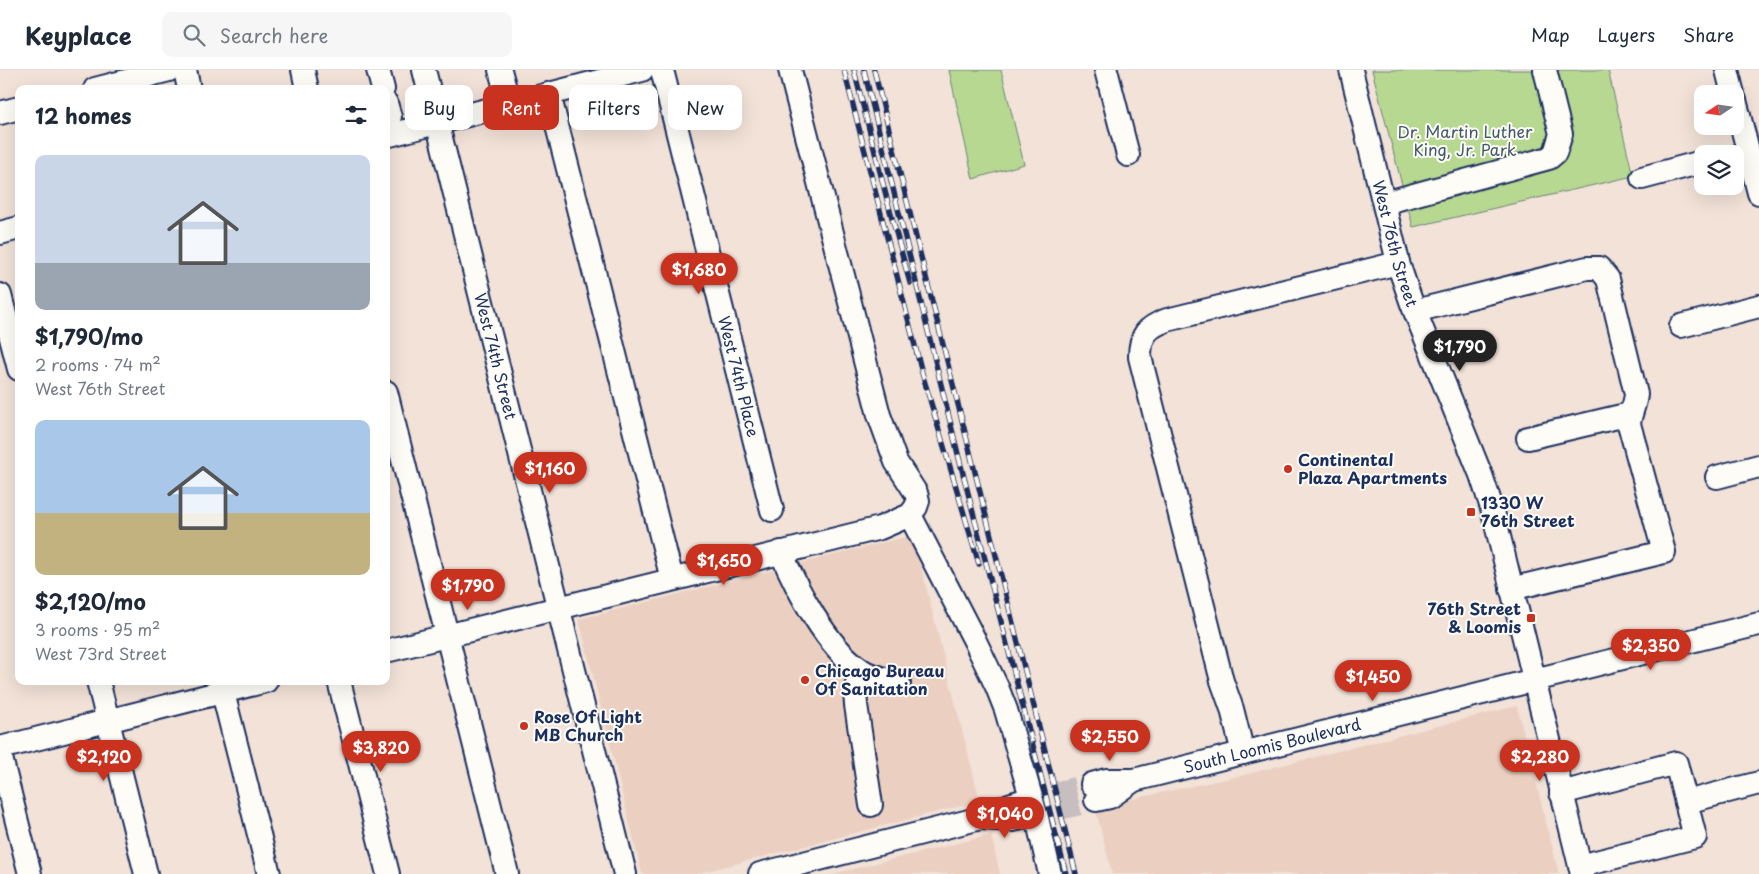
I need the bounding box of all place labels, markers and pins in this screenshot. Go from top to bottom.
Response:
pin: $1,680 [658,252,740,295]
pin: $1,790 [1419,330,1501,372]
place label: Continental Plaza Apartments [1298,447,1447,489]
pin: $1,160 [509,452,591,494]
marker: Continental Plaza Apartments [1282,463,1294,475]
place label: 1330 W 76th Street [1481,490,1575,532]
marker: 1330 W 76th Street [1465,506,1477,518]
pin: $1,650 [683,544,765,586]
pin: $1,790 [427,568,509,611]
place label: 76th Street & Loomis [1427,596,1521,638]
marker: 76th Street & Loomis [1525,612,1537,624]
pin: $2,350 [1610,628,1692,671]
place label: Chicago Bureau Of Sanitation [815,658,944,700]
pin: $1,450 [1332,660,1414,702]
marker: Chicago Bureau Of Sanitation [799,674,811,686]
place label: Rose Of Light MB Church [534,704,642,746]
marker: Rose Of Light MB Church [518,720,530,732]
pin: $2,550 [1069,720,1151,762]
pin: $3,820 [340,730,422,773]
pin: $2,120 [63,740,145,782]
pin: $2,280 [1499,740,1581,782]
pin: $1,040 [964,796,1046,839]

